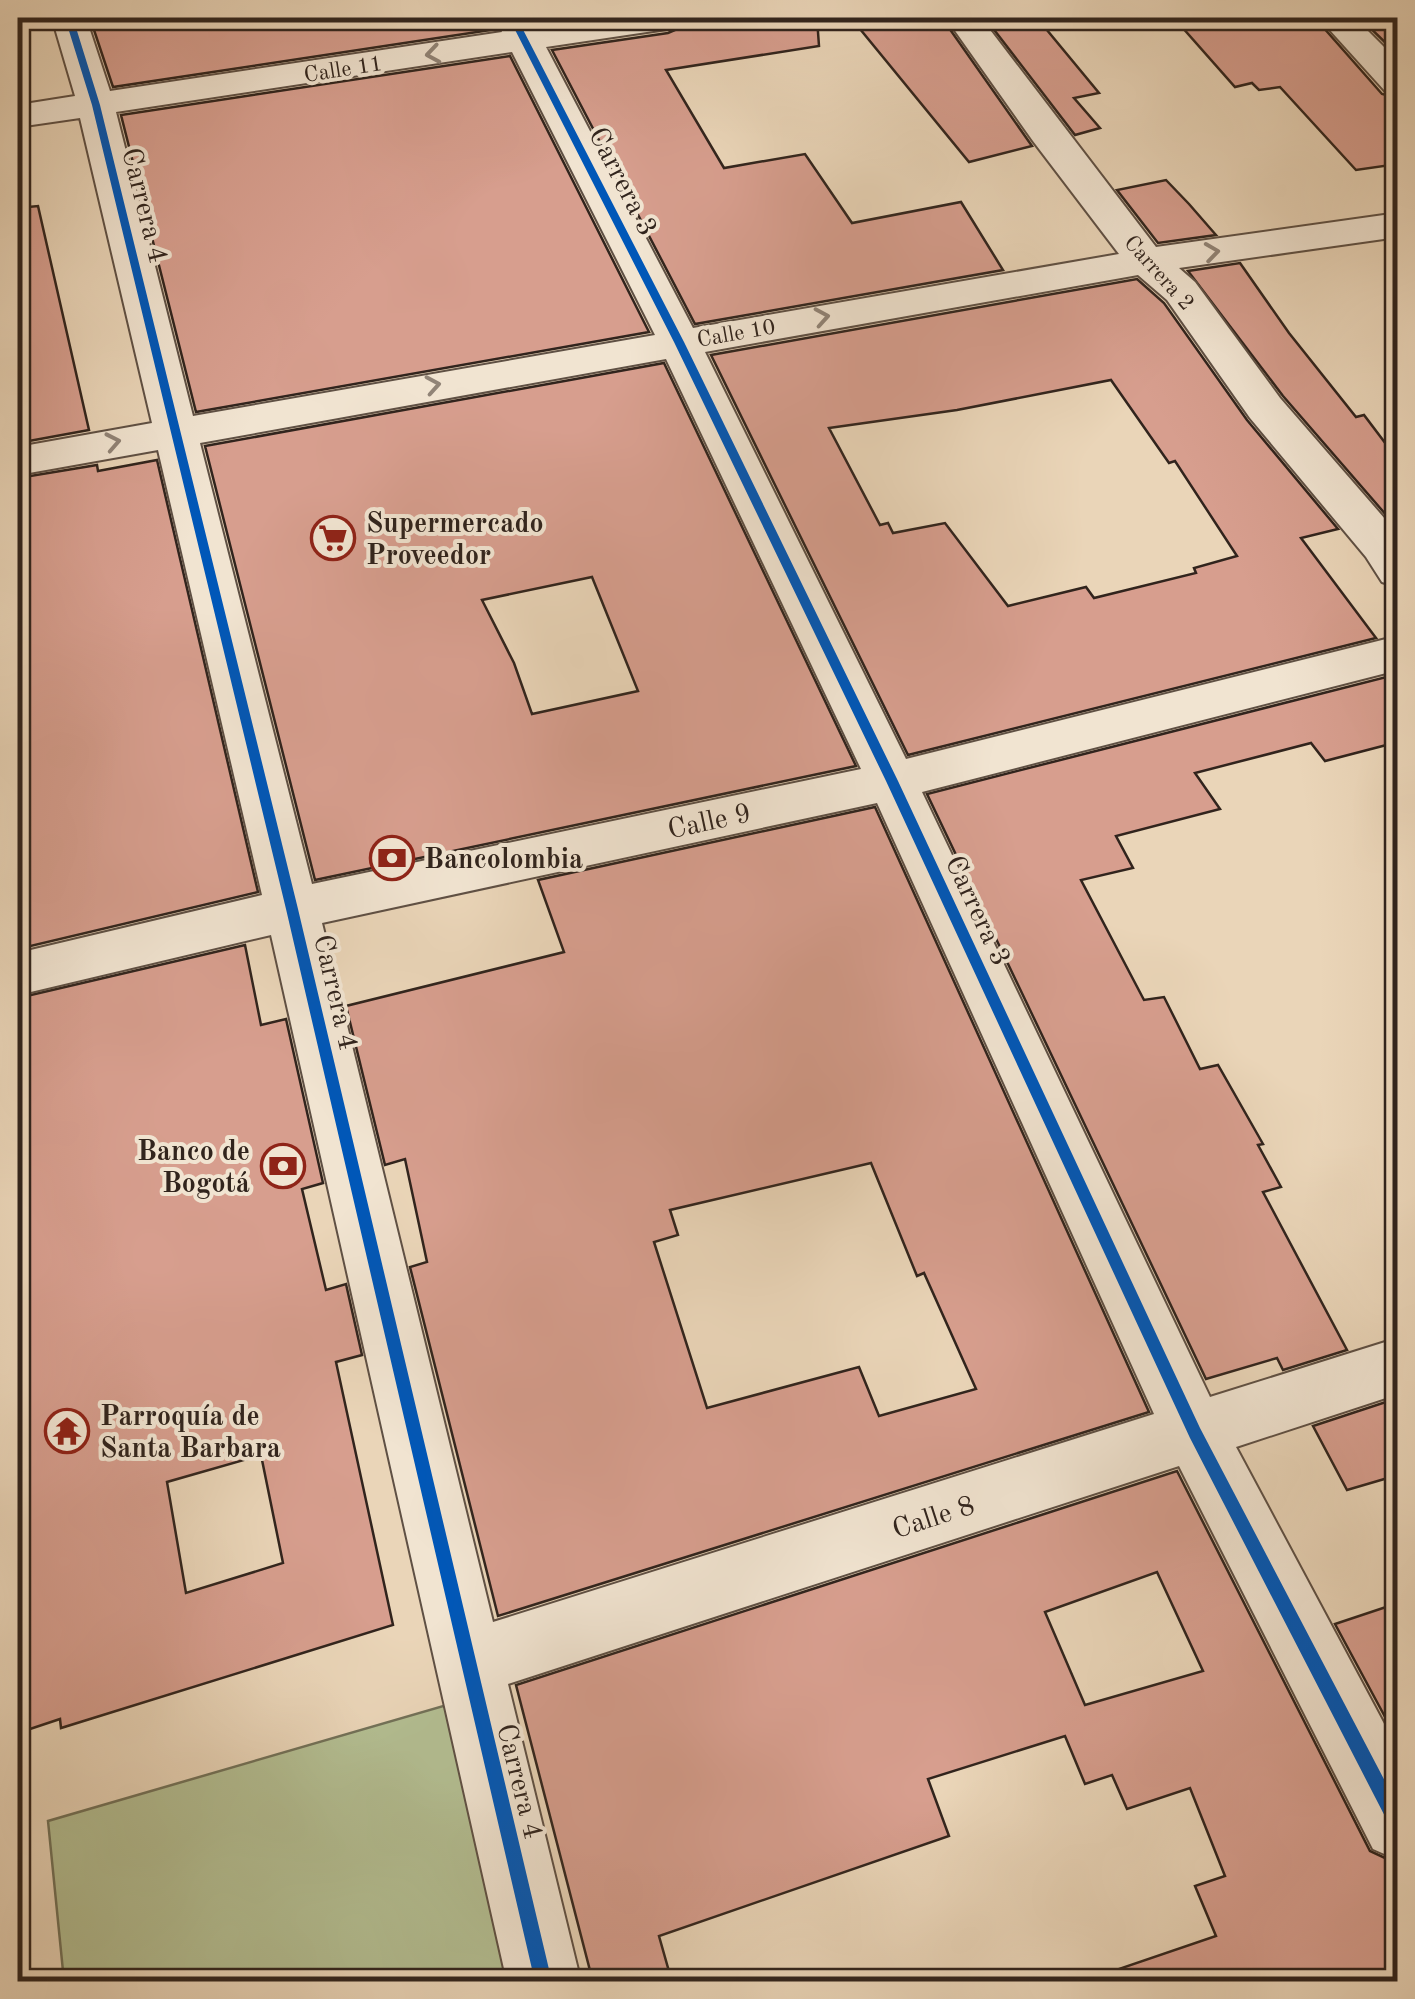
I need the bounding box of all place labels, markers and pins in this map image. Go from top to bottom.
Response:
place label: Supermercado Proveedor [366,511,544,571]
supermarket icon: Supermercado Proveedor [310,515,356,561]
bank icon: Bancolombia [369,835,415,881]
place label: Bancolombia [424,847,583,875]
place label: Banco de Bogotá [137,1139,250,1199]
bank icon: Banco de Bogotá [260,1143,306,1189]
place label: Parroquía de Santa Barbara [100,1404,281,1464]
temple icon: Parroquía de Santa Barbara [44,1408,90,1454]

